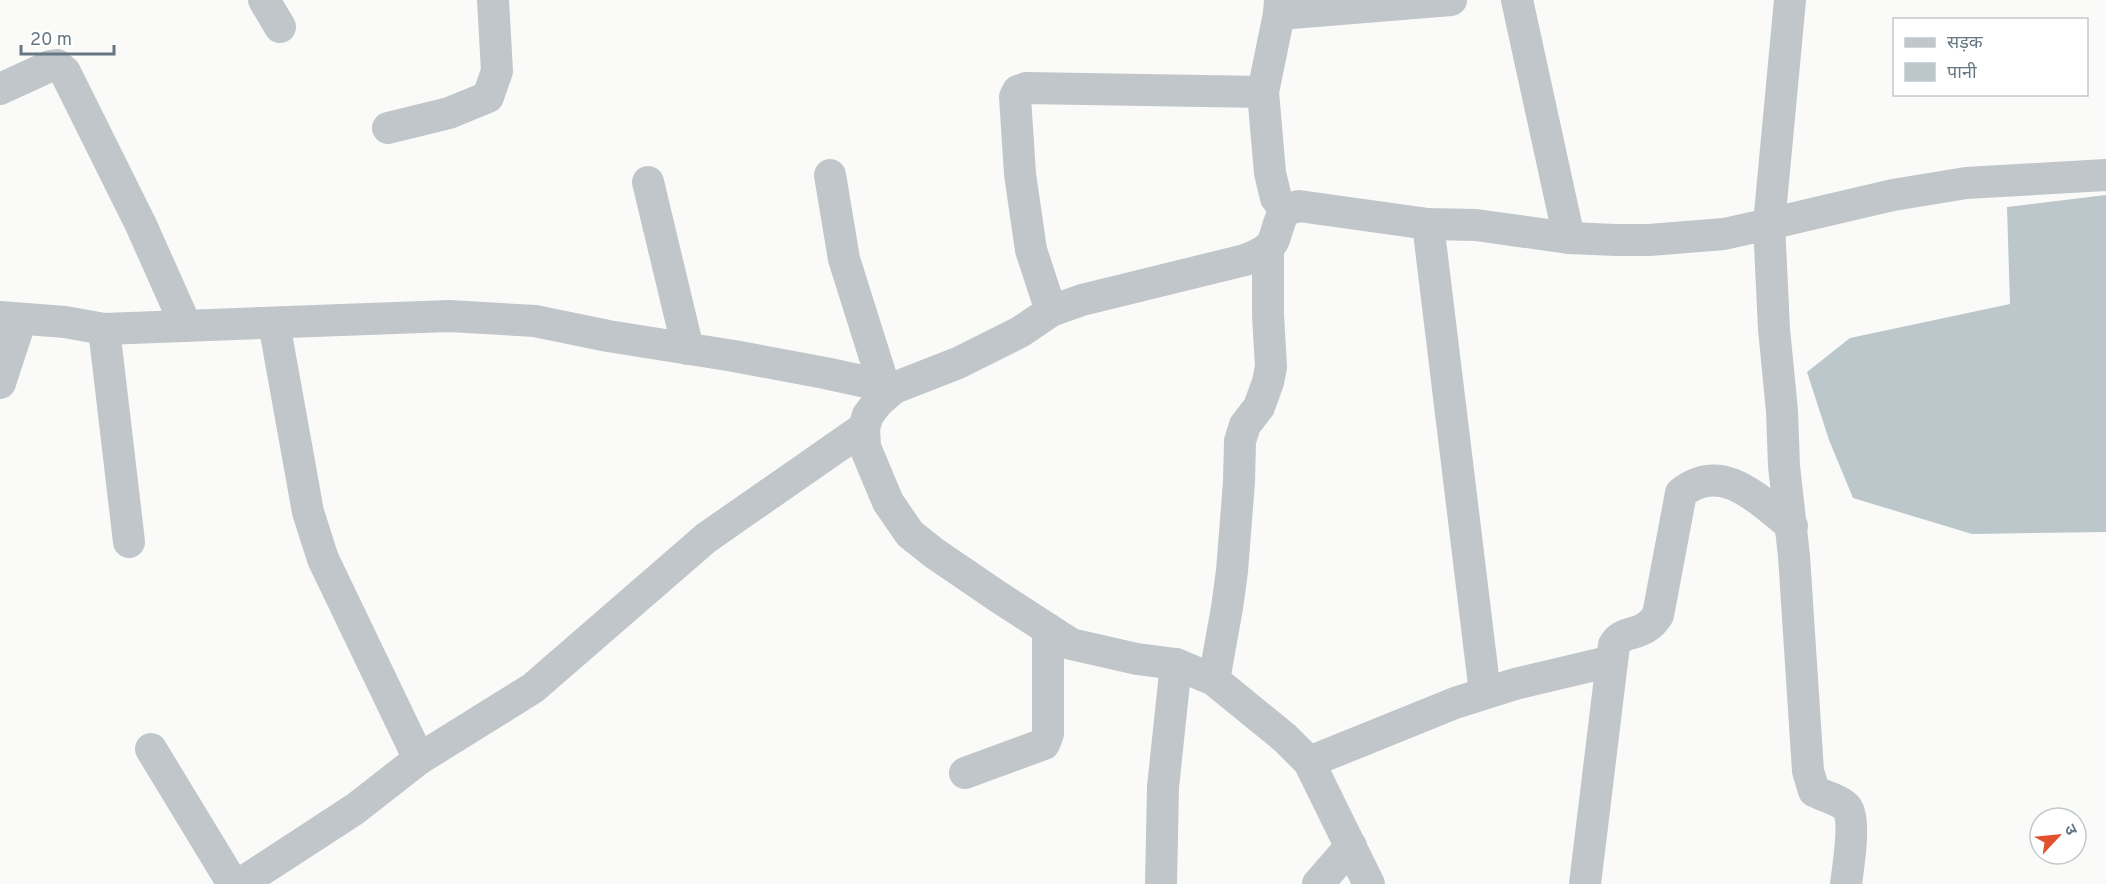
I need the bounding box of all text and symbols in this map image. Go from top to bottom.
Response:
scale bar [21,18,114,56]
legend [1893,18,2088,96]
text: 20 m [30,29,72,52]
text: सड़क [1947,32,1984,55]
text: पानी [1947,62,1977,85]
north arrow [2028,806,2088,866]
text: उ [2059,822,2081,839]

